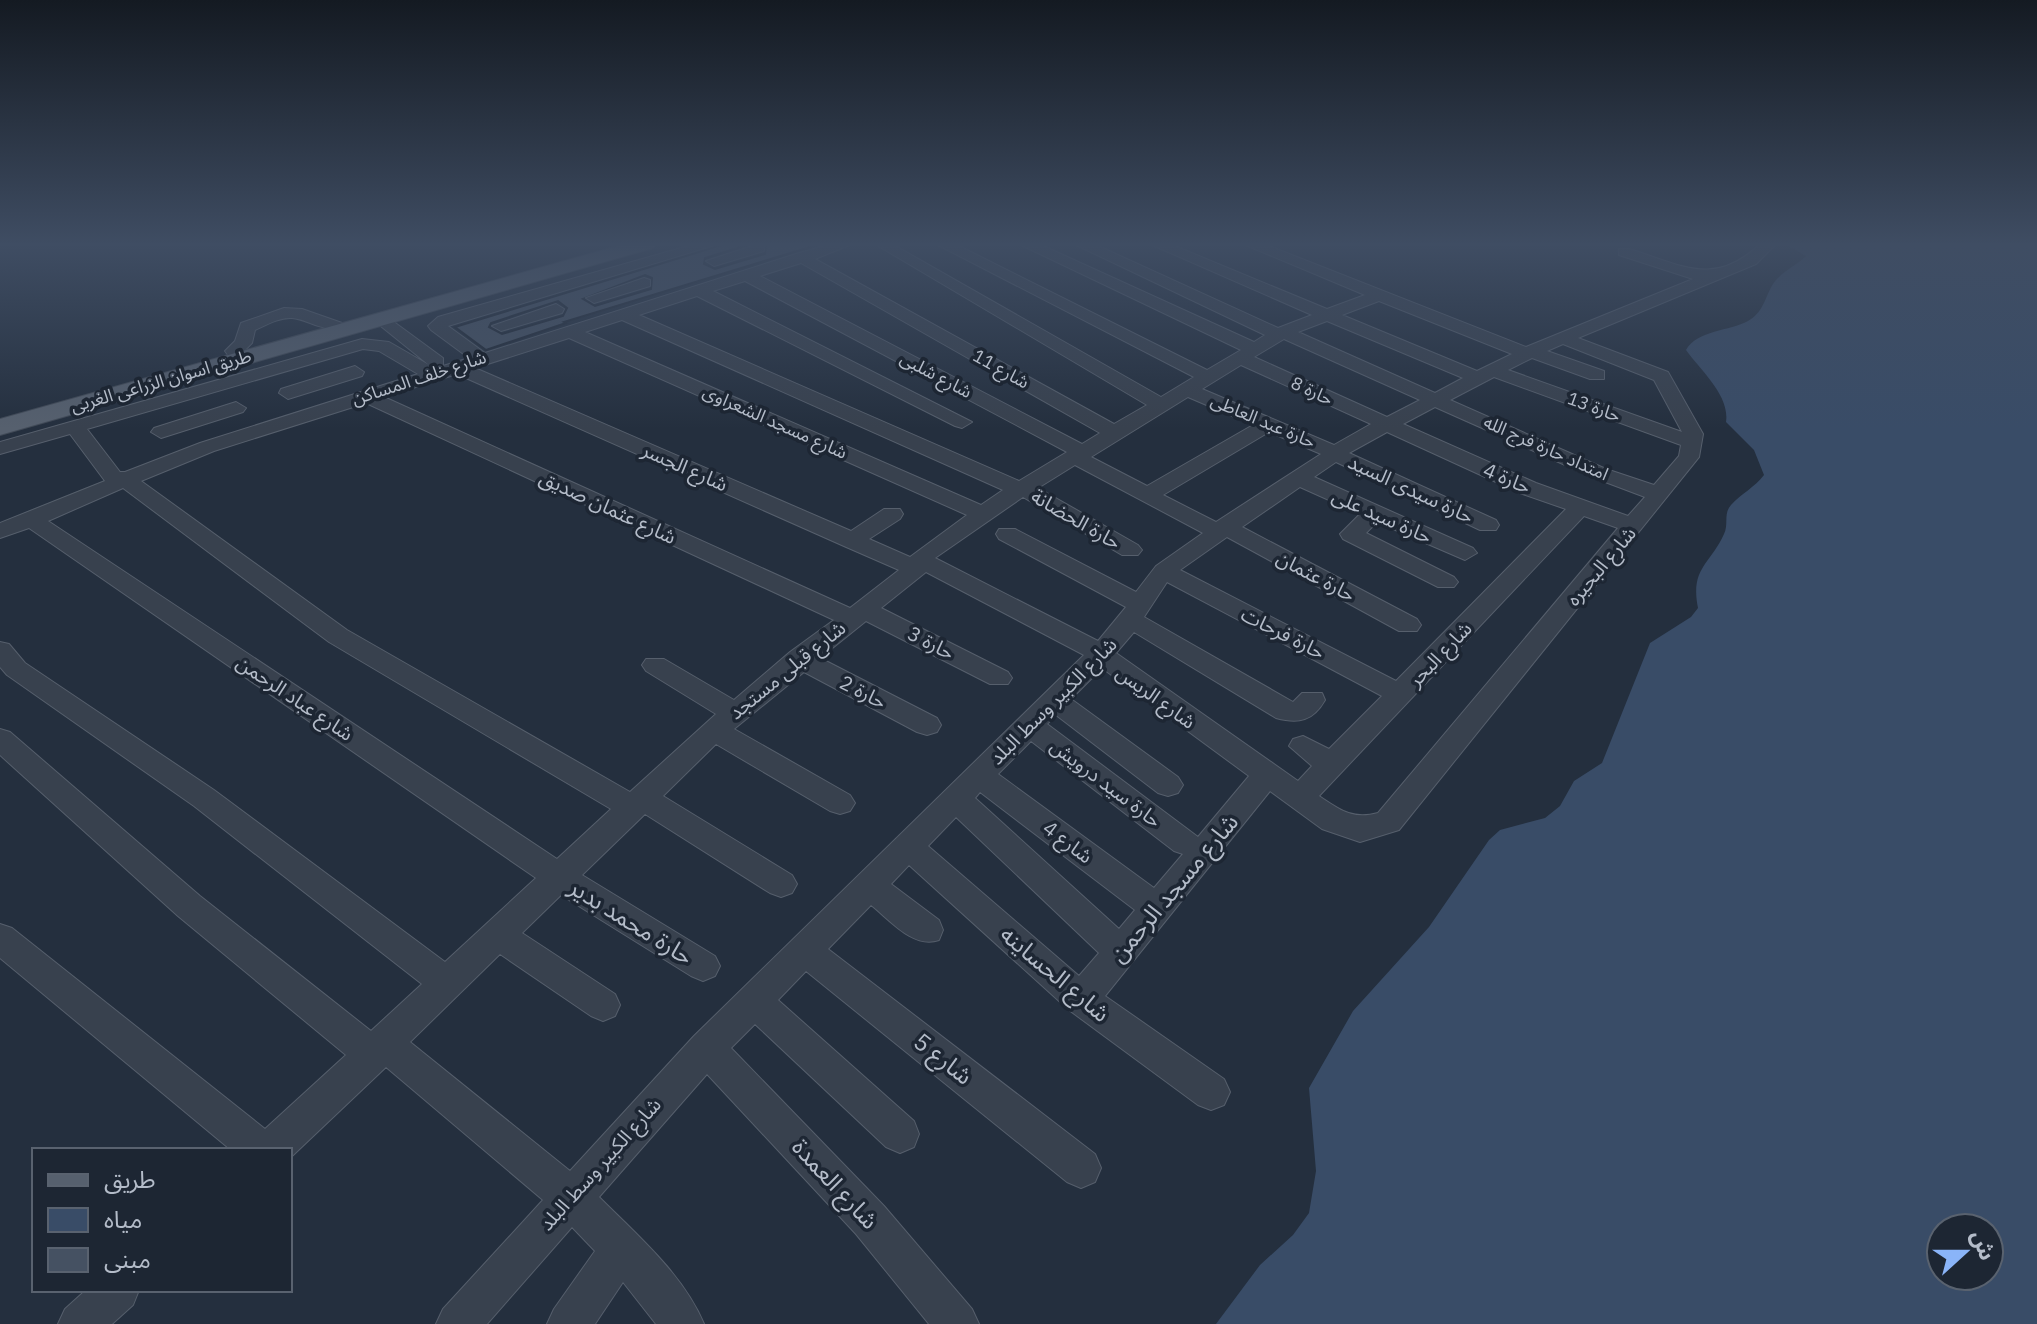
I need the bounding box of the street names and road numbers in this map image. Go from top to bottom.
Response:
street label: طريق اسوان الزراعى الغربى [68,344,254,417]
street label: شارع 11 [968,344,1033,396]
street label: شارع خلف المساكن [349,345,490,413]
street label: شارع شلبى [895,346,976,406]
street label: حارة 8 [1287,371,1337,410]
street label: شارع مسجد الشعراوى [698,379,851,466]
street label: حارة 13 [1564,386,1624,427]
street label: حارة عبد العاطى [1207,388,1319,453]
street label: امتداد حارة فرج الله [1479,410,1612,487]
street label: شارع الجسر [636,435,732,499]
street label: حارة سيدى السيد [1344,448,1478,529]
street label: حارة 4 [1479,456,1535,500]
street label: شارع عثمان صديق [535,463,681,552]
street label: حارة الحضانة [1026,482,1126,555]
street label: حارة سيد على [1328,482,1436,549]
street label: شارع البحيره [1559,520,1643,612]
street label: حارة عثمان [1272,544,1360,608]
street label: حارة فرحات [1237,600,1330,665]
street label: شارع قبلى مستجد [723,614,852,727]
street label: شارع البحر [1401,615,1479,694]
street label: حارة 3 [903,619,959,666]
street label: شارع الكبير وسط البلد [983,631,1124,772]
street label: شارع عباد الرحمن [230,648,359,748]
street label: شارع الريس [1110,659,1202,736]
street label: حارة 2 [835,668,891,715]
street label: حارة سيد درويش [1045,732,1167,833]
street label: شارع مسجد الرحمن [1101,806,1247,970]
street label: شارع 4 [1037,814,1099,871]
street label: حارة محمد بدير [563,870,700,972]
street label: شارع الحساينه [993,918,1117,1030]
street label: شارع 5 [906,1025,980,1093]
street label: شارع الكبير وسط البلد [533,1091,668,1237]
street label: شارع العمدة [784,1131,886,1237]

